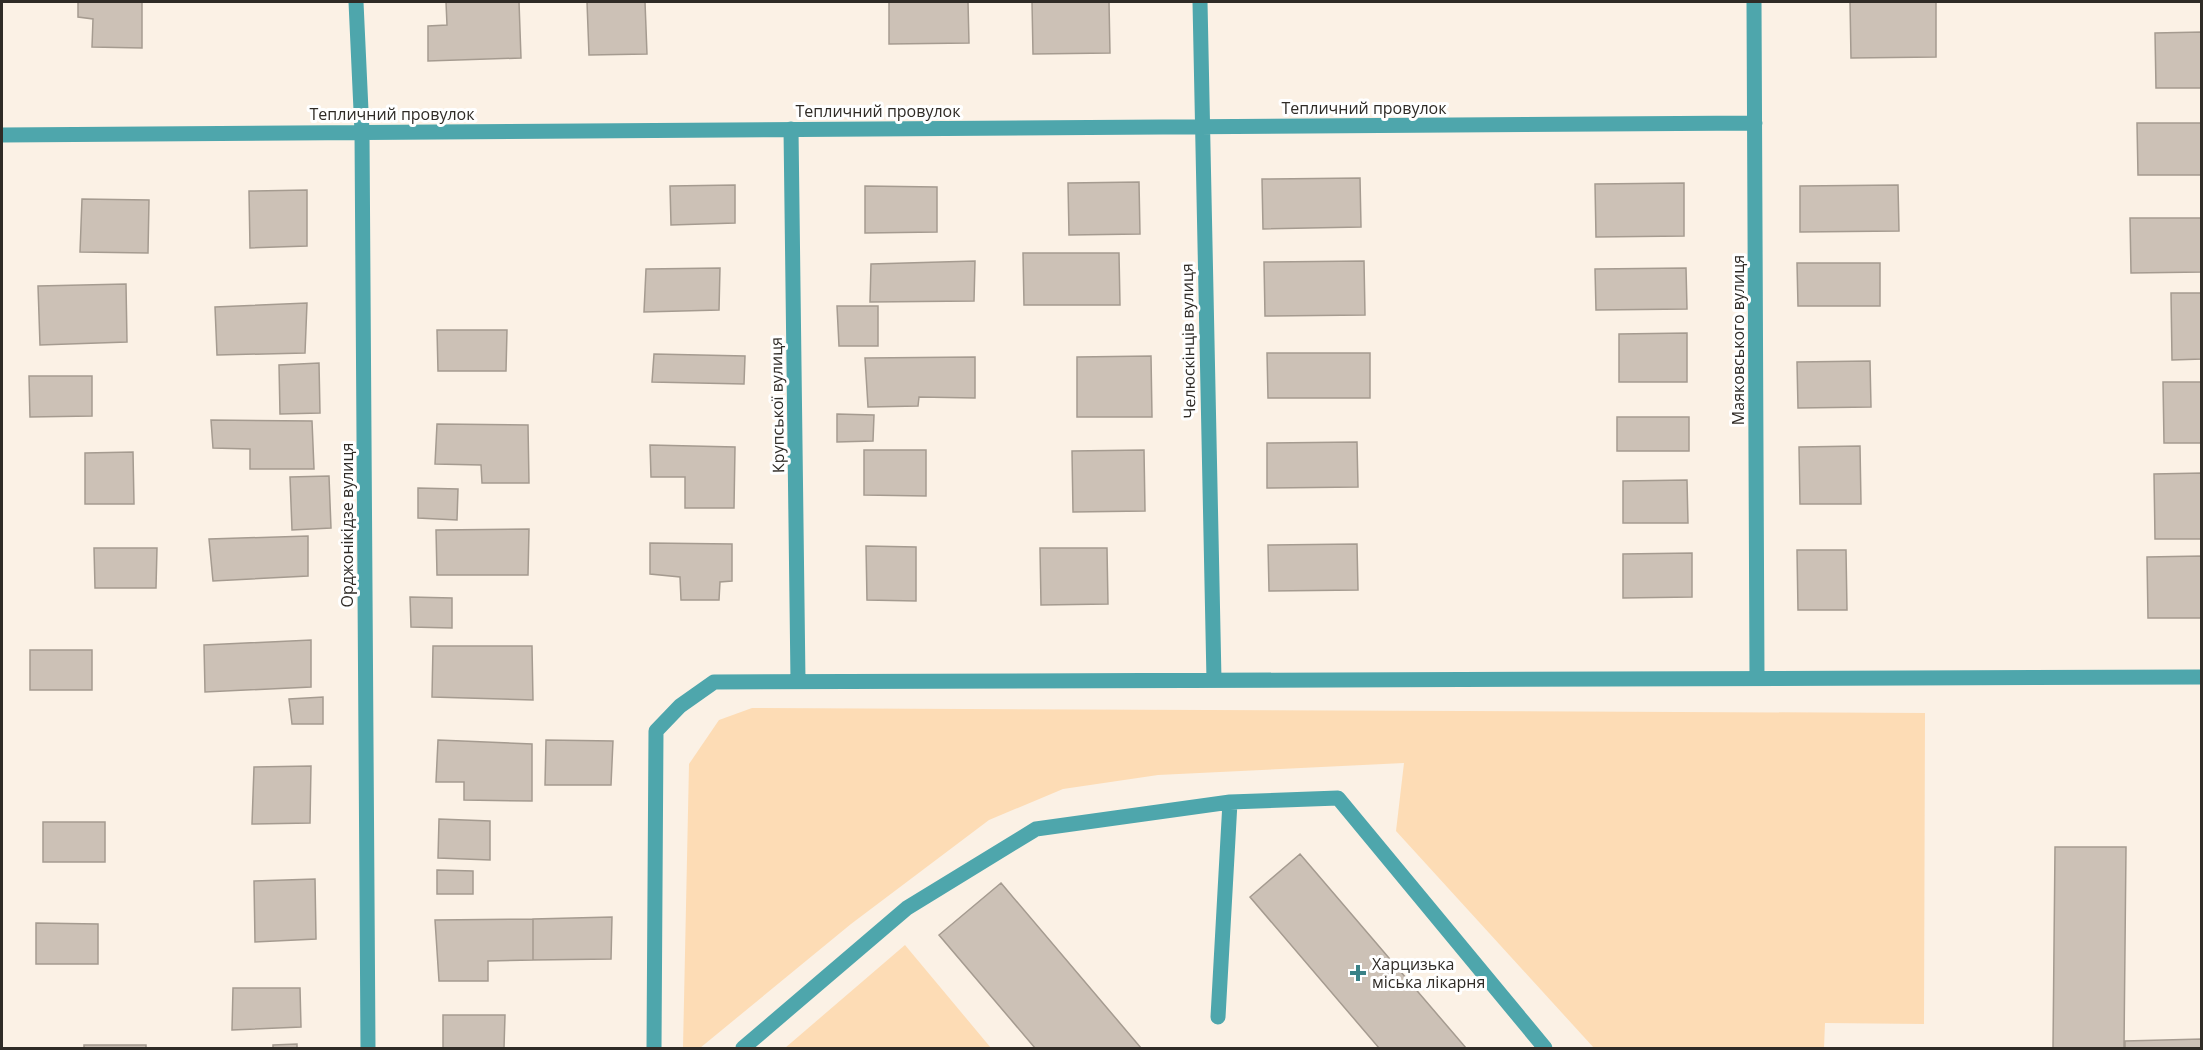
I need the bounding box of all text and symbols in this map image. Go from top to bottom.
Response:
street label: Тепличний провулок [1282,97,1447,119]
street label: Тепличний провулок [796,100,961,122]
street label: Тепличний провулок [310,103,475,125]
street label: Маяковського вулиця [1727,255,1749,425]
street label: Челюскінців вулиця [1176,263,1200,419]
street label: Крупської вулиця [765,337,789,473]
street label: Орджонікідзе вулиця [336,443,358,607]
place label: Харцизька міська лікарня [1372,953,1485,993]
marker: Харцизька міська лікарня [1349,964,1367,982]

